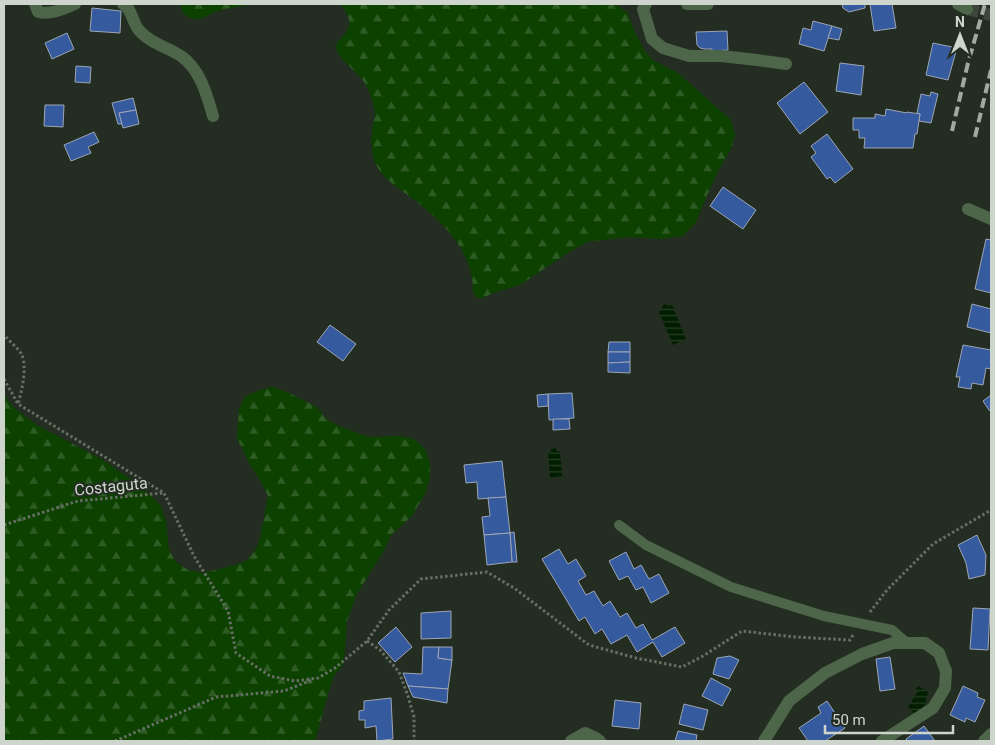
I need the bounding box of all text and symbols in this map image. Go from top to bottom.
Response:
north arrow [935,10,985,60]
text: N [955,14,965,30]
street label: Costaguta [74,473,149,500]
scale bar [825,702,952,734]
text: 50 m [832,711,866,729]

